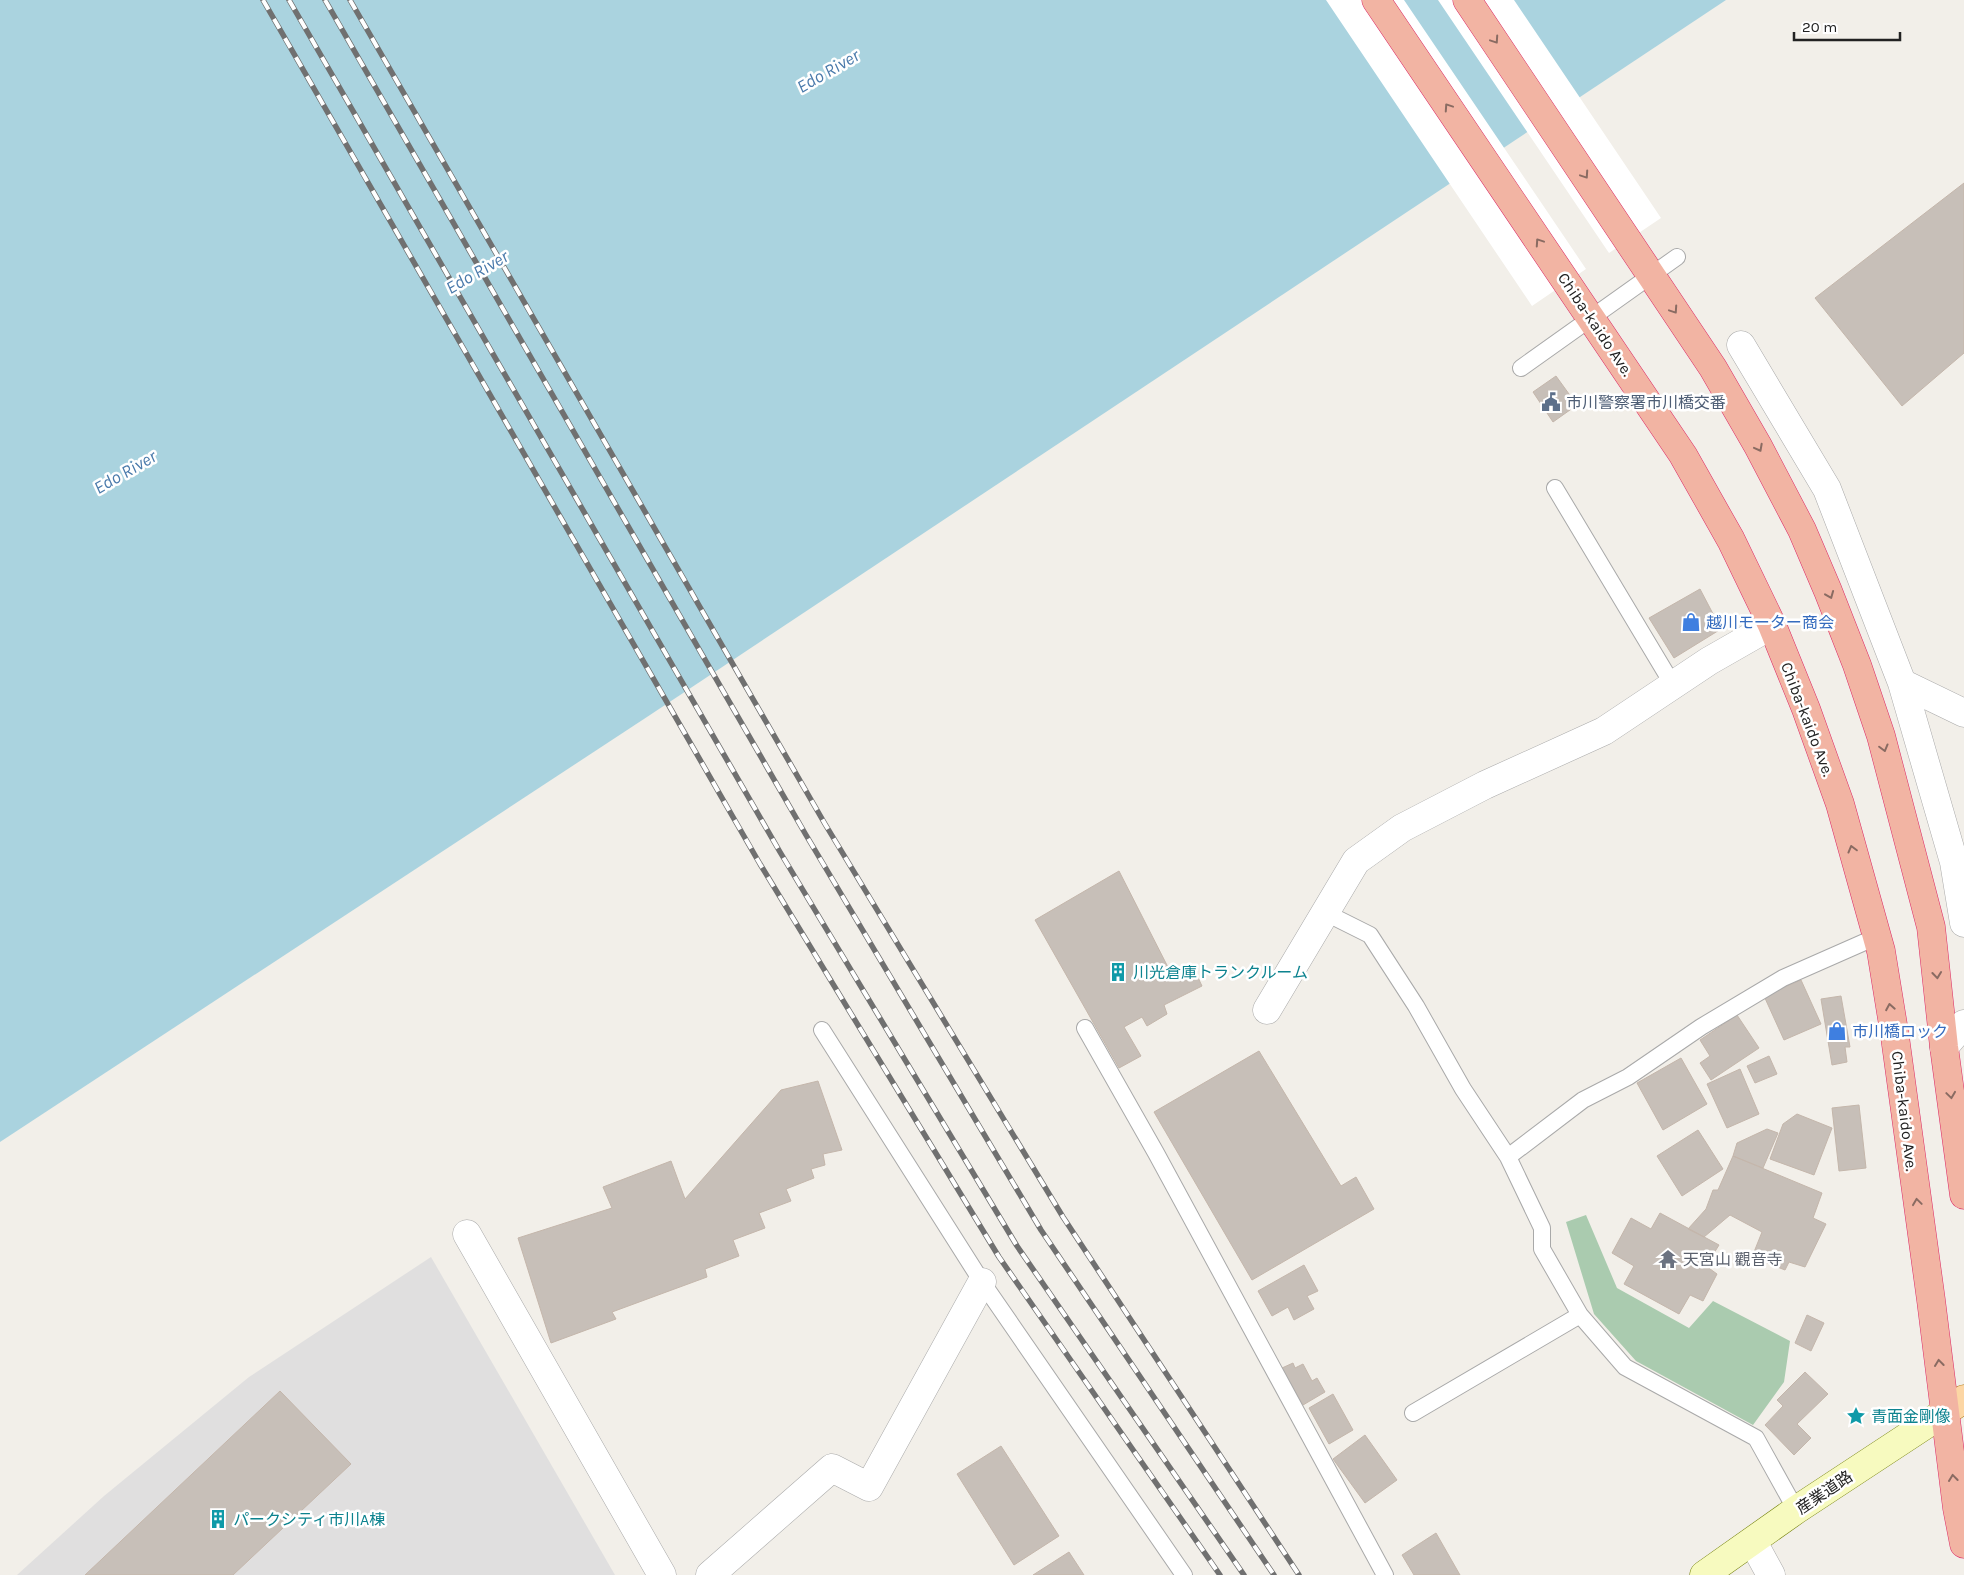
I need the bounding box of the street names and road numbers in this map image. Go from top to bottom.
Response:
street label: Chiba-kaido Ave. [1554,269,1637,380]
street label: Chiba-kaido Ave. [1777,659,1838,779]
street label: Chiba-kaido Ave. [1888,1050,1921,1172]
street label: 産業道路 [1792,1467,1856,1518]

